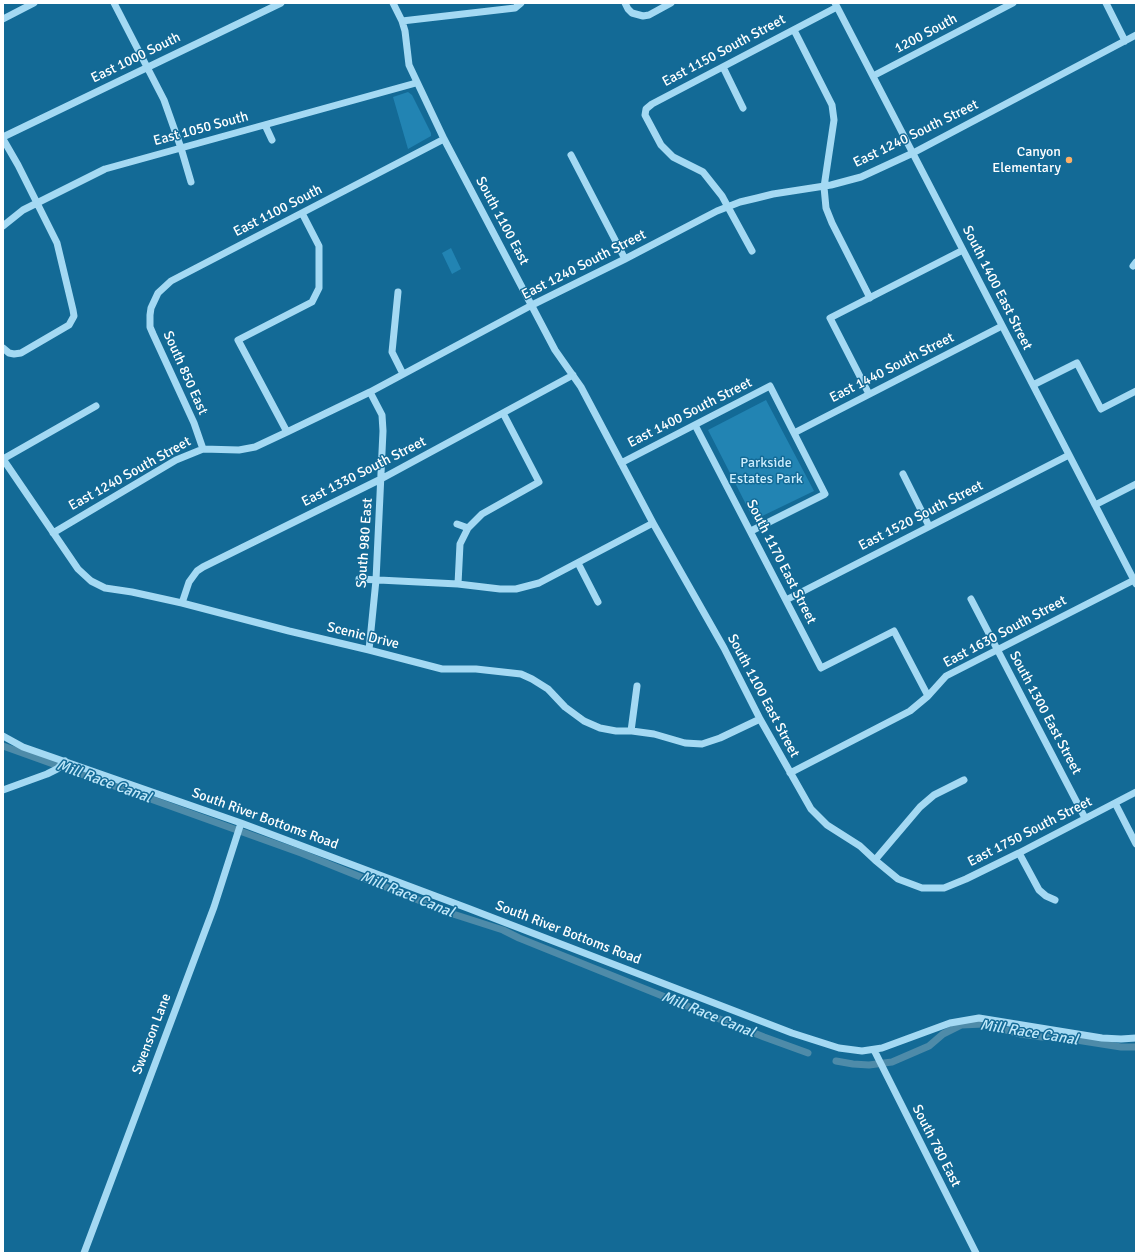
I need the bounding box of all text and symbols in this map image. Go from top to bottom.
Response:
street label: 1200 South [892,10,960,58]
street label: East 1150 South Street [660,11,788,91]
street label: East 1000 South [88,29,184,87]
street label: East 1240 South Street [851,96,981,172]
street label: East 1050 South [152,108,250,150]
place label: Canyon Elementary [992,144,1061,176]
marker: Canyon Elementary [1064,155,1074,165]
street label: South 1100 East [472,174,532,268]
street label: East 1100 South [231,181,325,241]
street label: South 1400 East Street [958,223,1036,353]
street label: East 1240 South Street [519,226,649,304]
street label: South 850 East [159,328,211,418]
street label: East 1440 South Street [827,329,957,407]
street label: East 1400 South Street [625,374,755,452]
street label: East 1240 South Street [66,433,194,515]
street label: East 1330 South Street [299,433,429,511]
park label: Parkside Estates Park [729,455,803,488]
street label: East 1520 South Street [856,477,986,555]
street label: South 1170 East Street [742,497,820,627]
street label: South 980 East [353,498,377,588]
street label: East 1630 South Street [941,592,1069,672]
street label: Scenic Drive [325,619,401,653]
street label: South 1100 East Street [723,632,803,760]
street label: South 1300 East Street [1005,649,1085,777]
water label: Mill Race Canal [54,757,154,807]
street label: South River Bottoms Road [189,785,341,853]
street label: East 1750 South Street [965,793,1095,871]
water label: Mill Race Canal [358,868,456,922]
street label: South River Bottoms Road [493,897,643,969]
water label: Mill Race Canal [659,988,757,1042]
street label: Swenson Lane [129,991,175,1077]
water label: Mill Race Canal [979,1016,1079,1050]
street label: South 780 East [908,1102,964,1190]

